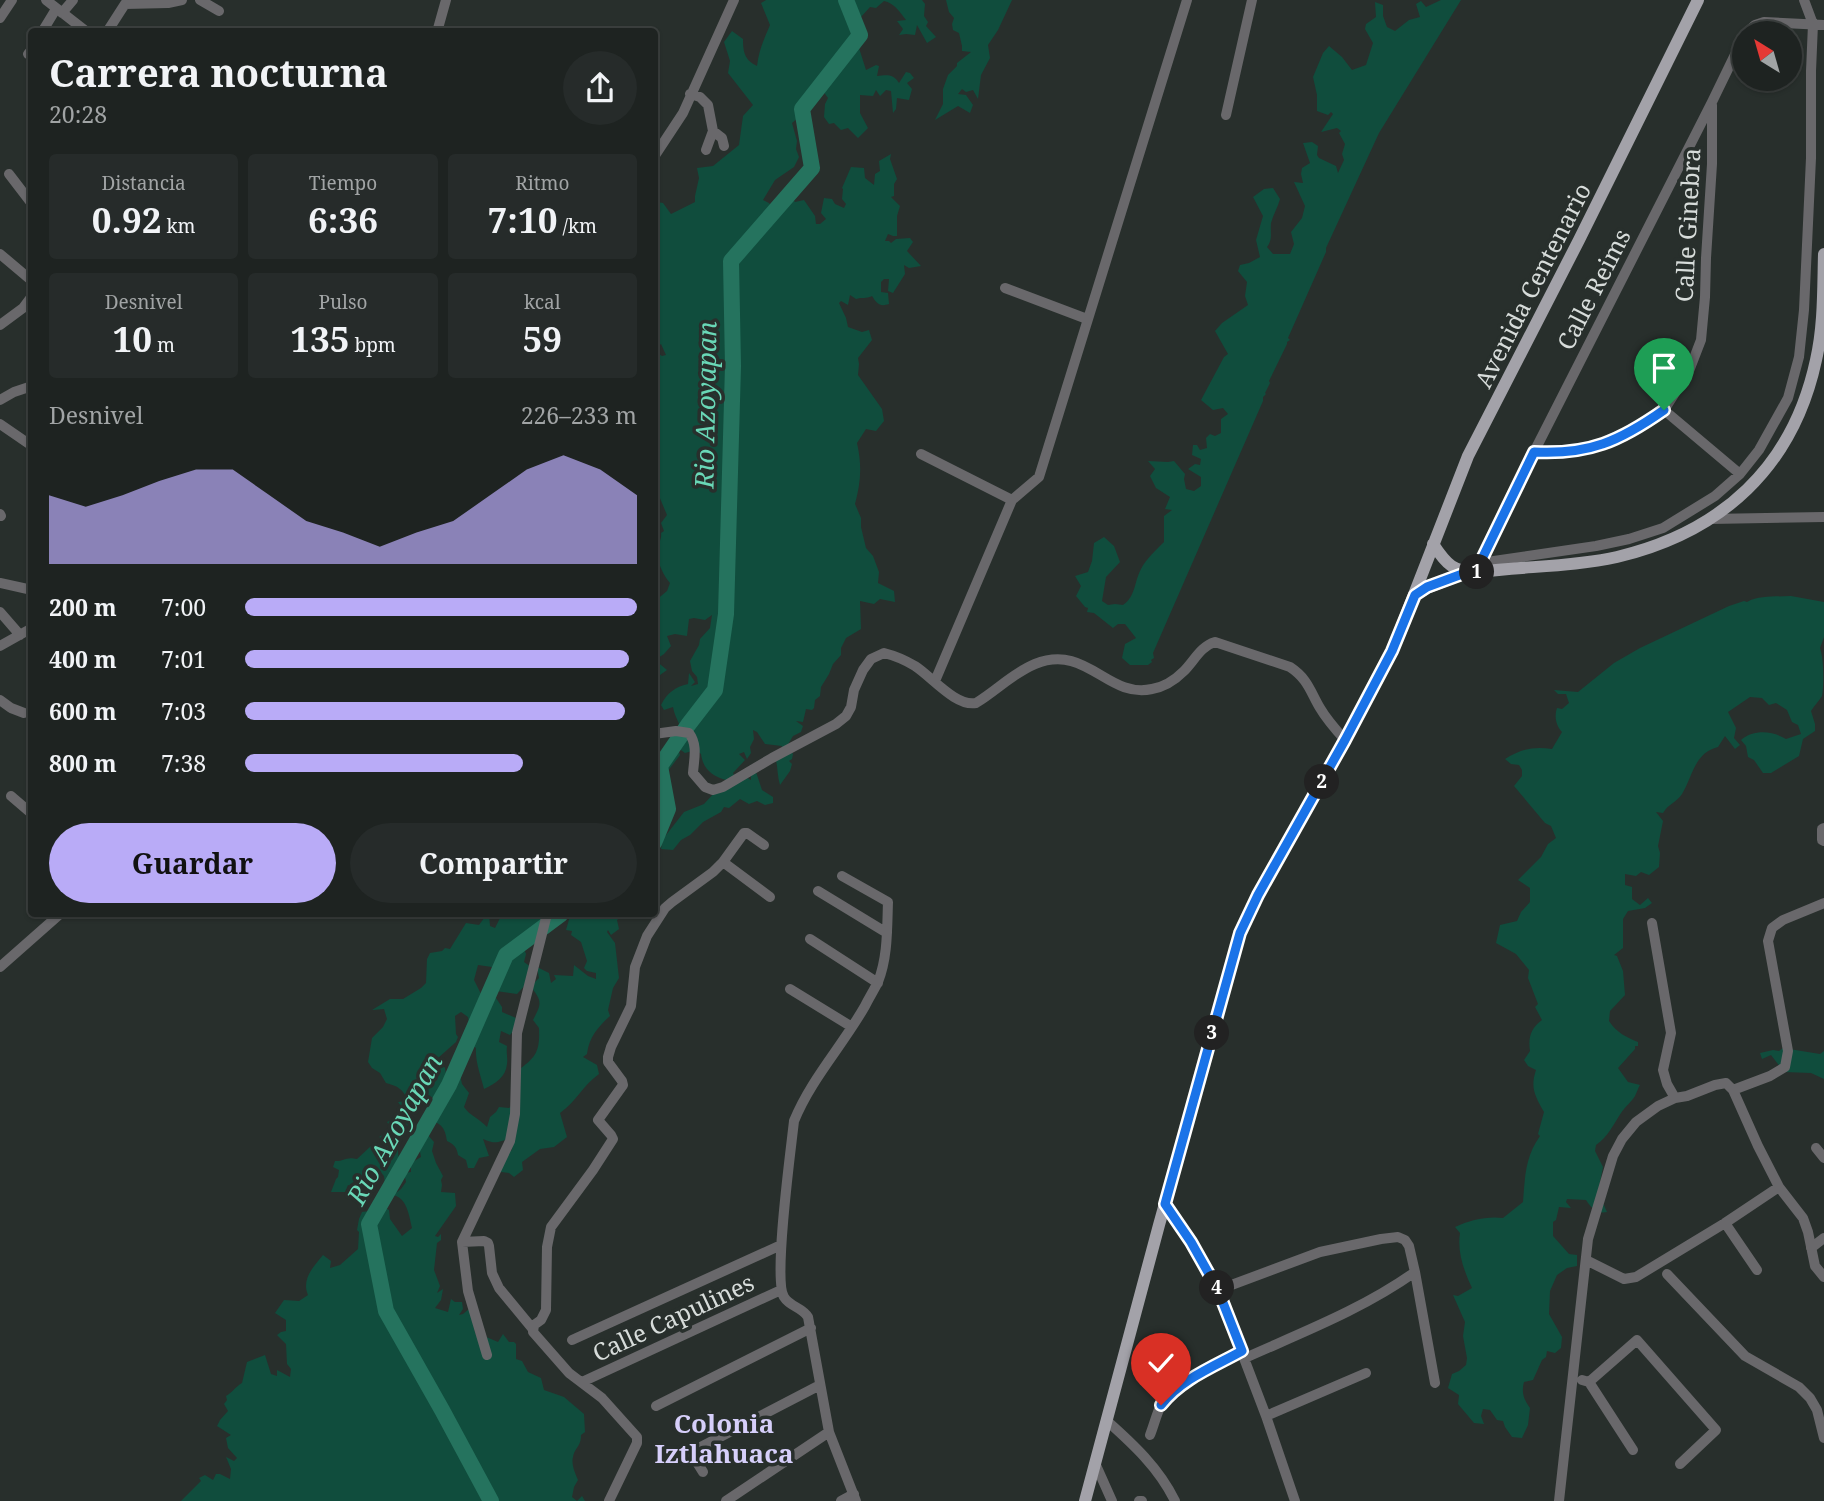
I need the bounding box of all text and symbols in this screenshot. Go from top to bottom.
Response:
north arrow [1732,21,1802,91]
map controls [1732,21,1802,91]
text: Carrera nocturna [49,46,388,98]
button: share [563,51,637,125]
text: 20:28 [49,98,107,130]
street label: Calle Ginebra [1666,147,1708,303]
text: Distancia [102,170,186,196]
text: Tiempo [309,170,377,196]
text: Ritmo [515,170,569,196]
street label: Avenida Centenario [1466,177,1598,393]
text: 0.92 [92,196,161,243]
text: 6:36 [308,196,378,243]
text: 7:10 [488,196,558,243]
text: km [161,213,195,239]
text: /km [558,213,597,239]
street label: Calle Reims [1548,223,1638,355]
text: Desnivel [105,289,183,315]
text: Pulso [319,289,367,315]
text: kcal [524,289,561,315]
text: 10 [112,315,152,362]
text: 135 [290,315,350,362]
text: 59 [523,315,562,362]
water label: Rio Azoyapan [686,321,724,490]
text: m [152,332,175,358]
text: bpm [350,332,396,358]
pin [1634,338,1694,410]
icon: arrive [1645,349,1683,387]
text: Desnivel [49,399,143,431]
text: 226–233 m [521,399,637,431]
pin: 1 [1460,554,1494,590]
text: 1 [1471,558,1482,584]
text: 200 m [49,591,117,623]
text: 7:00 [161,591,206,623]
text: 400 m [49,643,117,675]
text: 7:01 [161,643,206,675]
text: 600 m [49,695,117,727]
text: 7:03 [161,695,206,727]
text: 800 m [49,747,117,779]
text: 7:38 [161,747,206,779]
pin: 2 [1304,764,1340,800]
text: 2 [1316,768,1327,794]
button: Guardar [49,823,336,903]
button: Compartir [350,823,637,903]
pin: 3 [1194,1016,1230,1050]
text: 3 [1206,1019,1217,1045]
water label: Rio Azoyapan [337,1047,450,1212]
street label: Calle Capulines [587,1265,759,1369]
pin: 4 [1200,1270,1234,1306]
text: 4 [1211,1274,1222,1300]
pin [1131,1333,1191,1405]
icon: check [1142,1344,1180,1382]
district label: Colonia Iztlahuaca [654,1405,794,1471]

